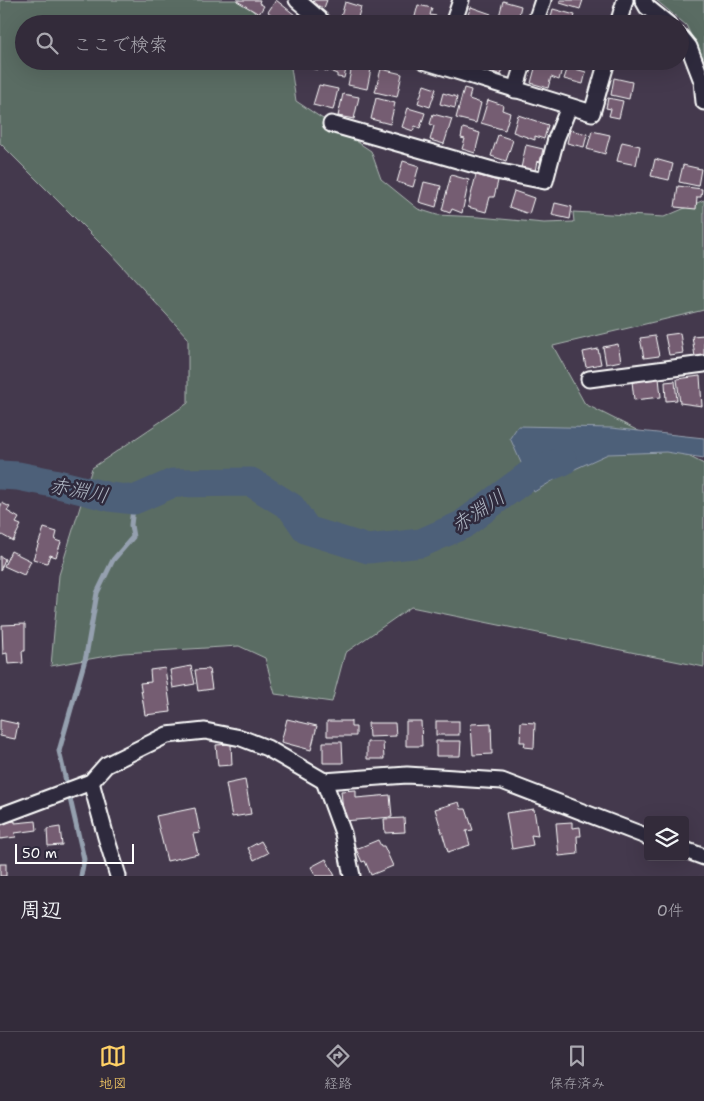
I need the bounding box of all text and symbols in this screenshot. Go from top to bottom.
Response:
search box [15,15,689,70]
icon: search [33,29,61,57]
text: ここで検索 [73,32,168,57]
water label: 赤淵川 [47,472,111,508]
water label: 赤淵川 [446,483,510,539]
map controls [644,816,689,861]
button: layers [644,816,689,861]
scale bar [15,841,134,864]
text: 50 m [22,844,57,862]
text: 周辺 [20,896,62,924]
text: 0件 [657,900,684,921]
tab: 地図 [99,1042,127,1092]
tab: 経路 [324,1042,352,1092]
tab: 保存済み [549,1042,605,1092]

